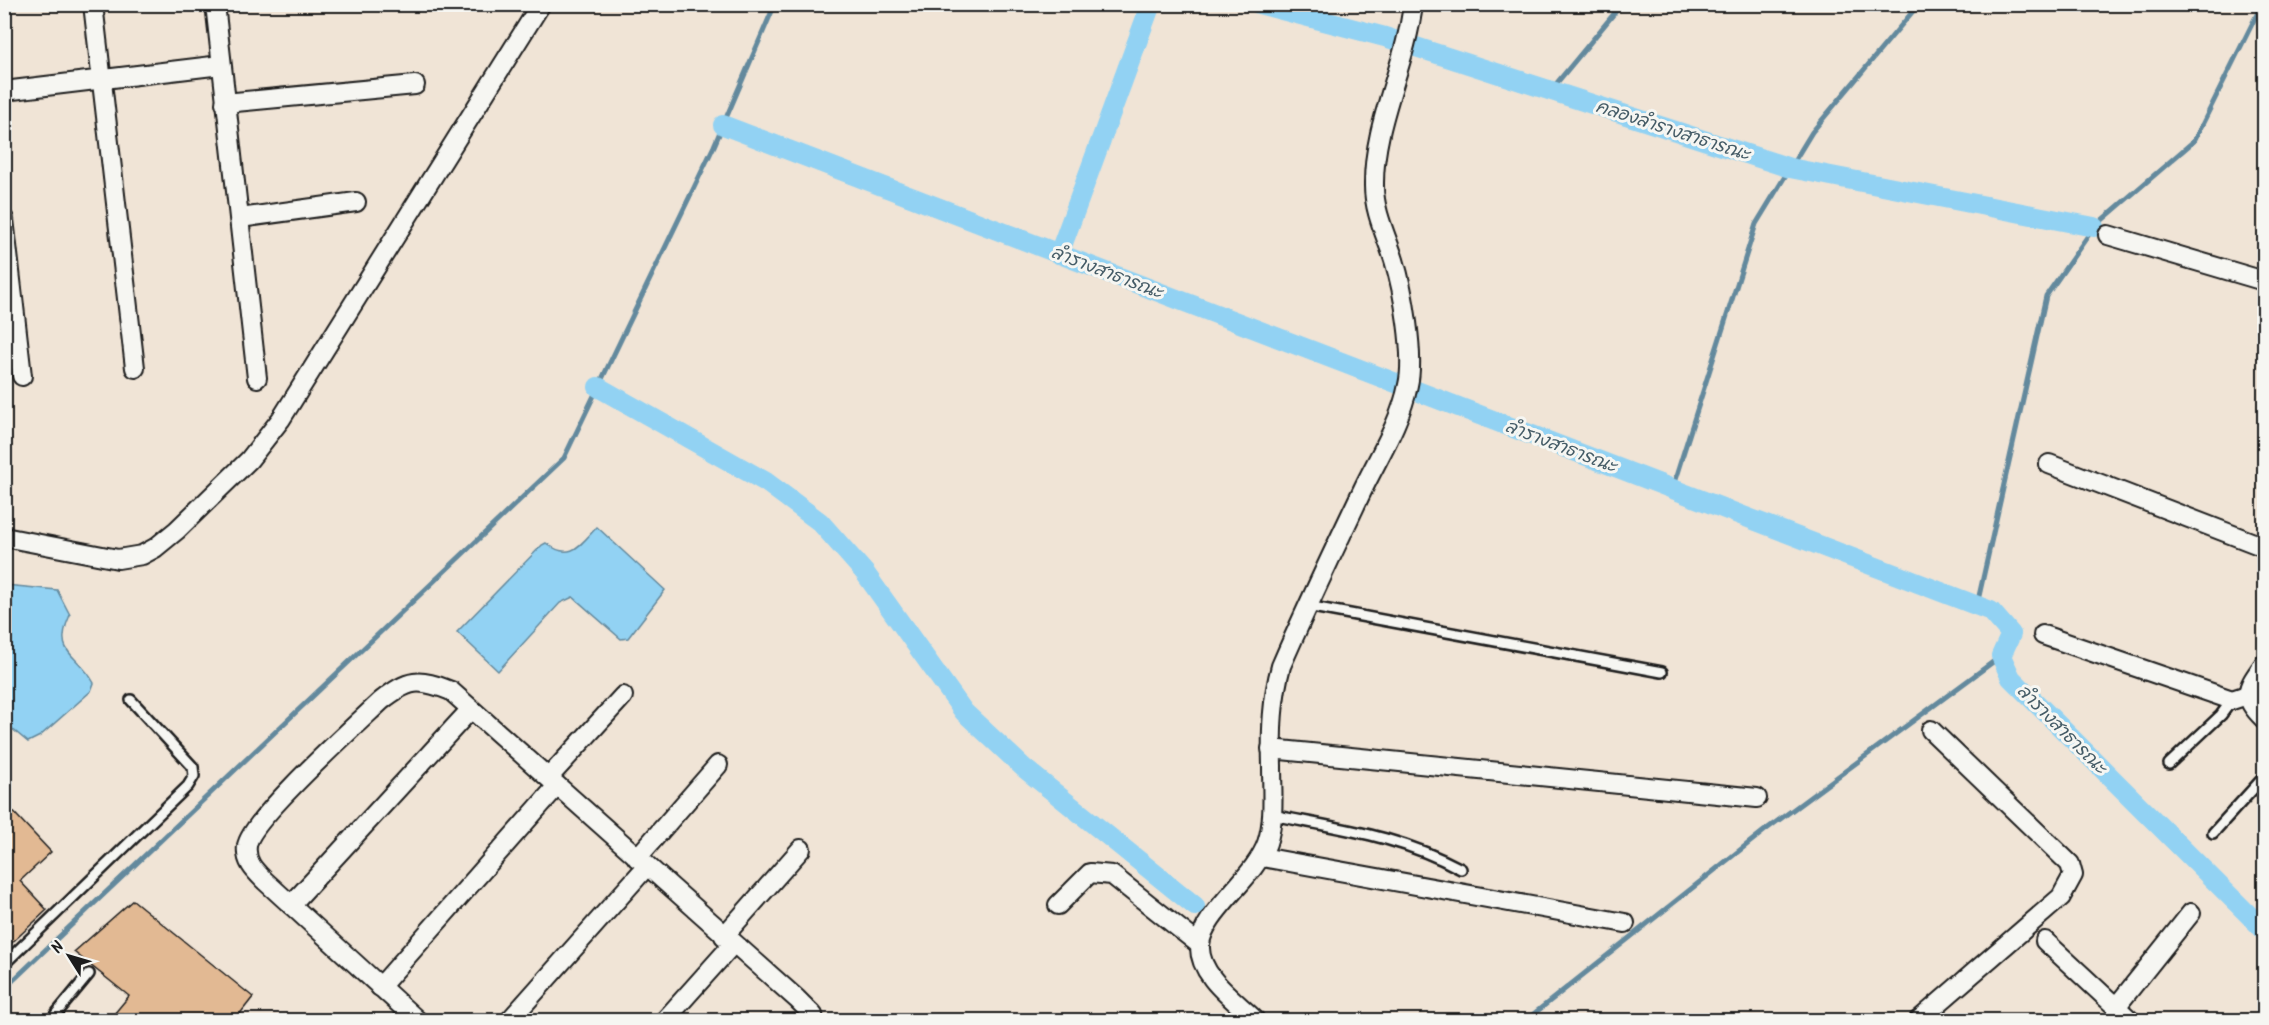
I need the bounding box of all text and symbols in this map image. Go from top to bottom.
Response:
water label: คลองลำรางสาธารณะ [1592,93,1756,171]
water label: ลำรางสาธารณะ [1046,239,1169,309]
water label: ลำรางสาธารณะ [1500,413,1623,483]
water label: ลำรางสาธารณะ [2009,678,2114,784]
north arrow [39,926,99,986]
text: N [45,936,71,959]

